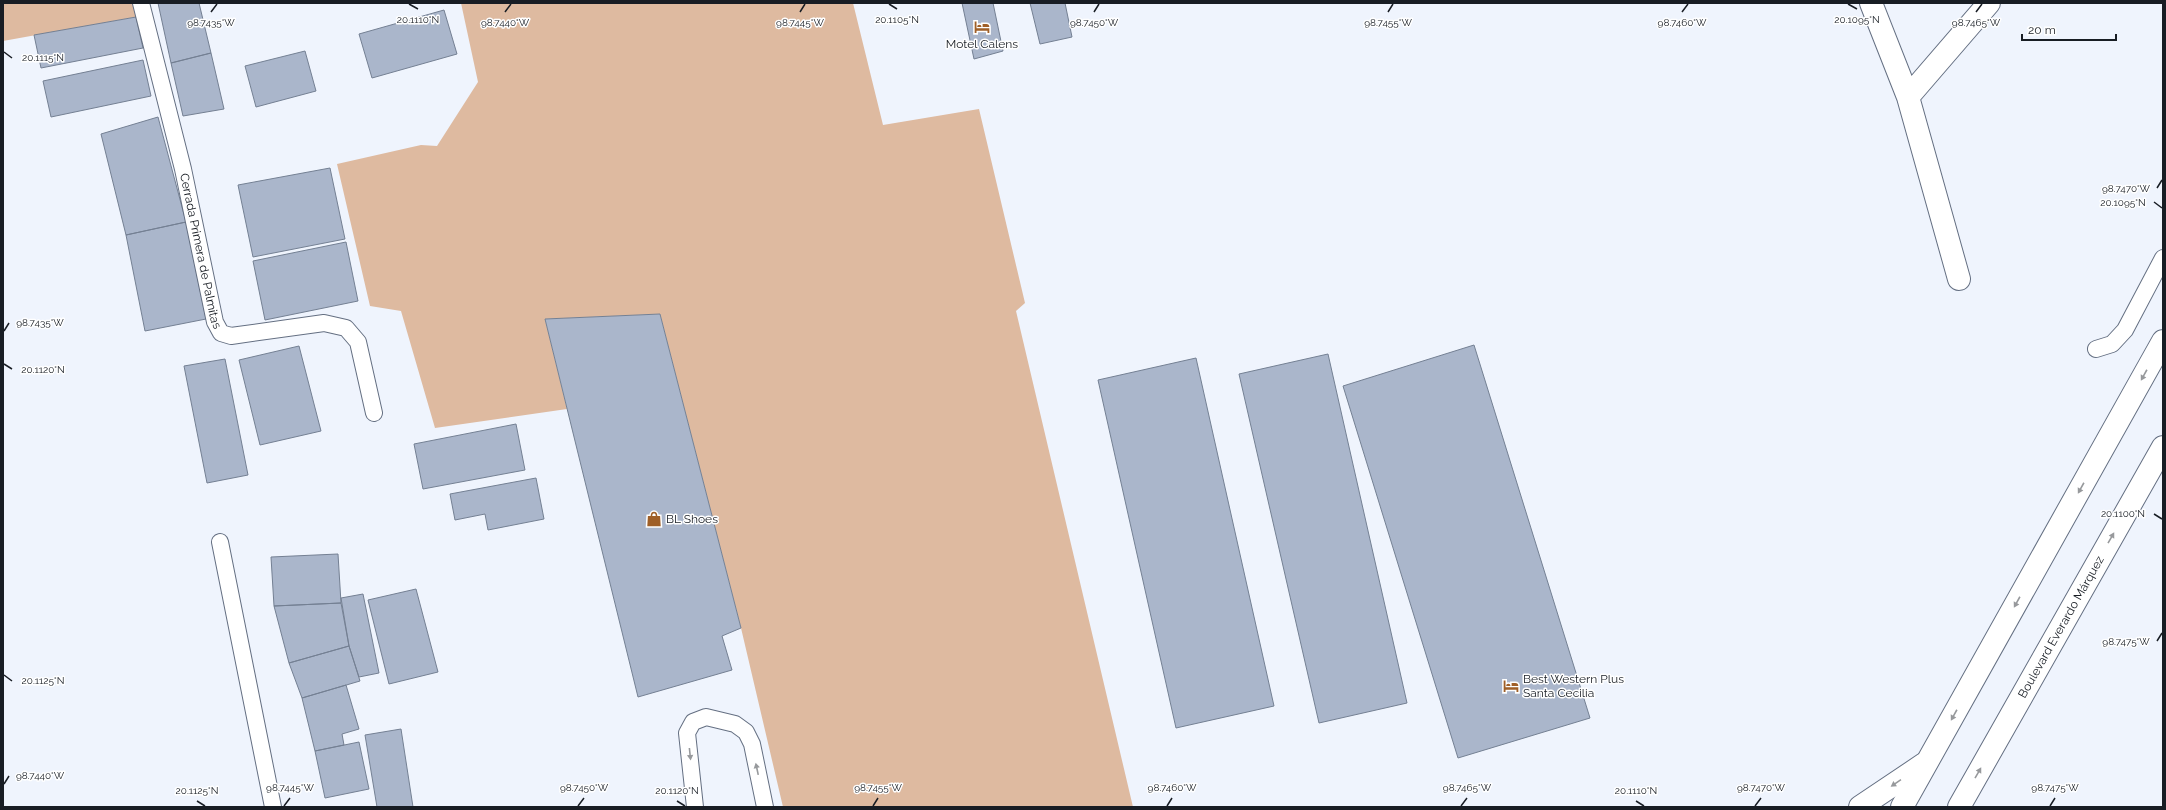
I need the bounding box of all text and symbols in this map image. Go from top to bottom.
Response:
text: 20.1110°N [397,14,439,25]
text: 20.1105°N [875,14,919,25]
text: 20.1095°N [1834,14,1880,25]
scale bar [2022,16,2116,42]
text: 98.7435°W [187,17,235,28]
text: 98.7440°W [481,17,530,28]
text: 98.7445°W [776,17,824,28]
text: 98.7450°W [1070,17,1119,28]
text: 98.7455°W [1364,17,1412,28]
text: 98.7460°W [1658,17,1707,28]
text: 98.7465°W [1952,17,2001,28]
hotel icon: Motel Calens [973,18,991,36]
text: 20 m [2028,23,2056,37]
place label: Motel Calens [946,37,1018,51]
text: 20.1115°N [22,52,64,63]
street label: Cerrada Primera de Palmitas [177,172,224,331]
text: 98.7470°W [2102,183,2151,194]
text: 20.1095°N [2100,197,2146,208]
text: 98.7435°W [16,317,64,328]
text: 20.1120°N [21,364,65,375]
one-way arrow [2141,369,2147,381]
one-way arrow [2077,482,2084,494]
text: 20.1100°N [2101,508,2145,519]
shop icon: BL Shoes [645,510,663,528]
place label: BL Shoes [666,512,718,526]
one-way arrow [2108,532,2115,544]
street label: Boulevard Everardo Márquez [2015,553,2107,700]
one-way arrow [2014,596,2020,608]
text: 98.7475°W [2102,636,2150,647]
place label: Best Western Plus Santa Cecilia [1523,672,1624,700]
text: 20.1125°N [22,675,64,686]
hotel icon: Best Western Plus Santa Cecilia [1502,677,1520,695]
one-way arrow [1950,709,1957,721]
one-way arrow [686,748,693,760]
one-way arrow [754,763,760,775]
one-way arrow [1975,767,1982,779]
text: 98.7440°W [16,770,65,781]
one-way arrow [1891,779,1901,787]
text: 98.7445°W [266,782,314,793]
text: 98.7450°W [560,782,609,793]
text: 98.7455°W [854,782,902,793]
text: 98.7460°W [1148,782,1197,793]
text: 98.7465°W [1443,782,1492,793]
text: 98.7470°W [1737,782,1786,793]
text: 98.7475°W [2031,782,2079,793]
text: 20.1125°N [176,785,218,796]
text: 20.1120°N [655,785,699,796]
text: 20.1110°N [1615,785,1657,796]

